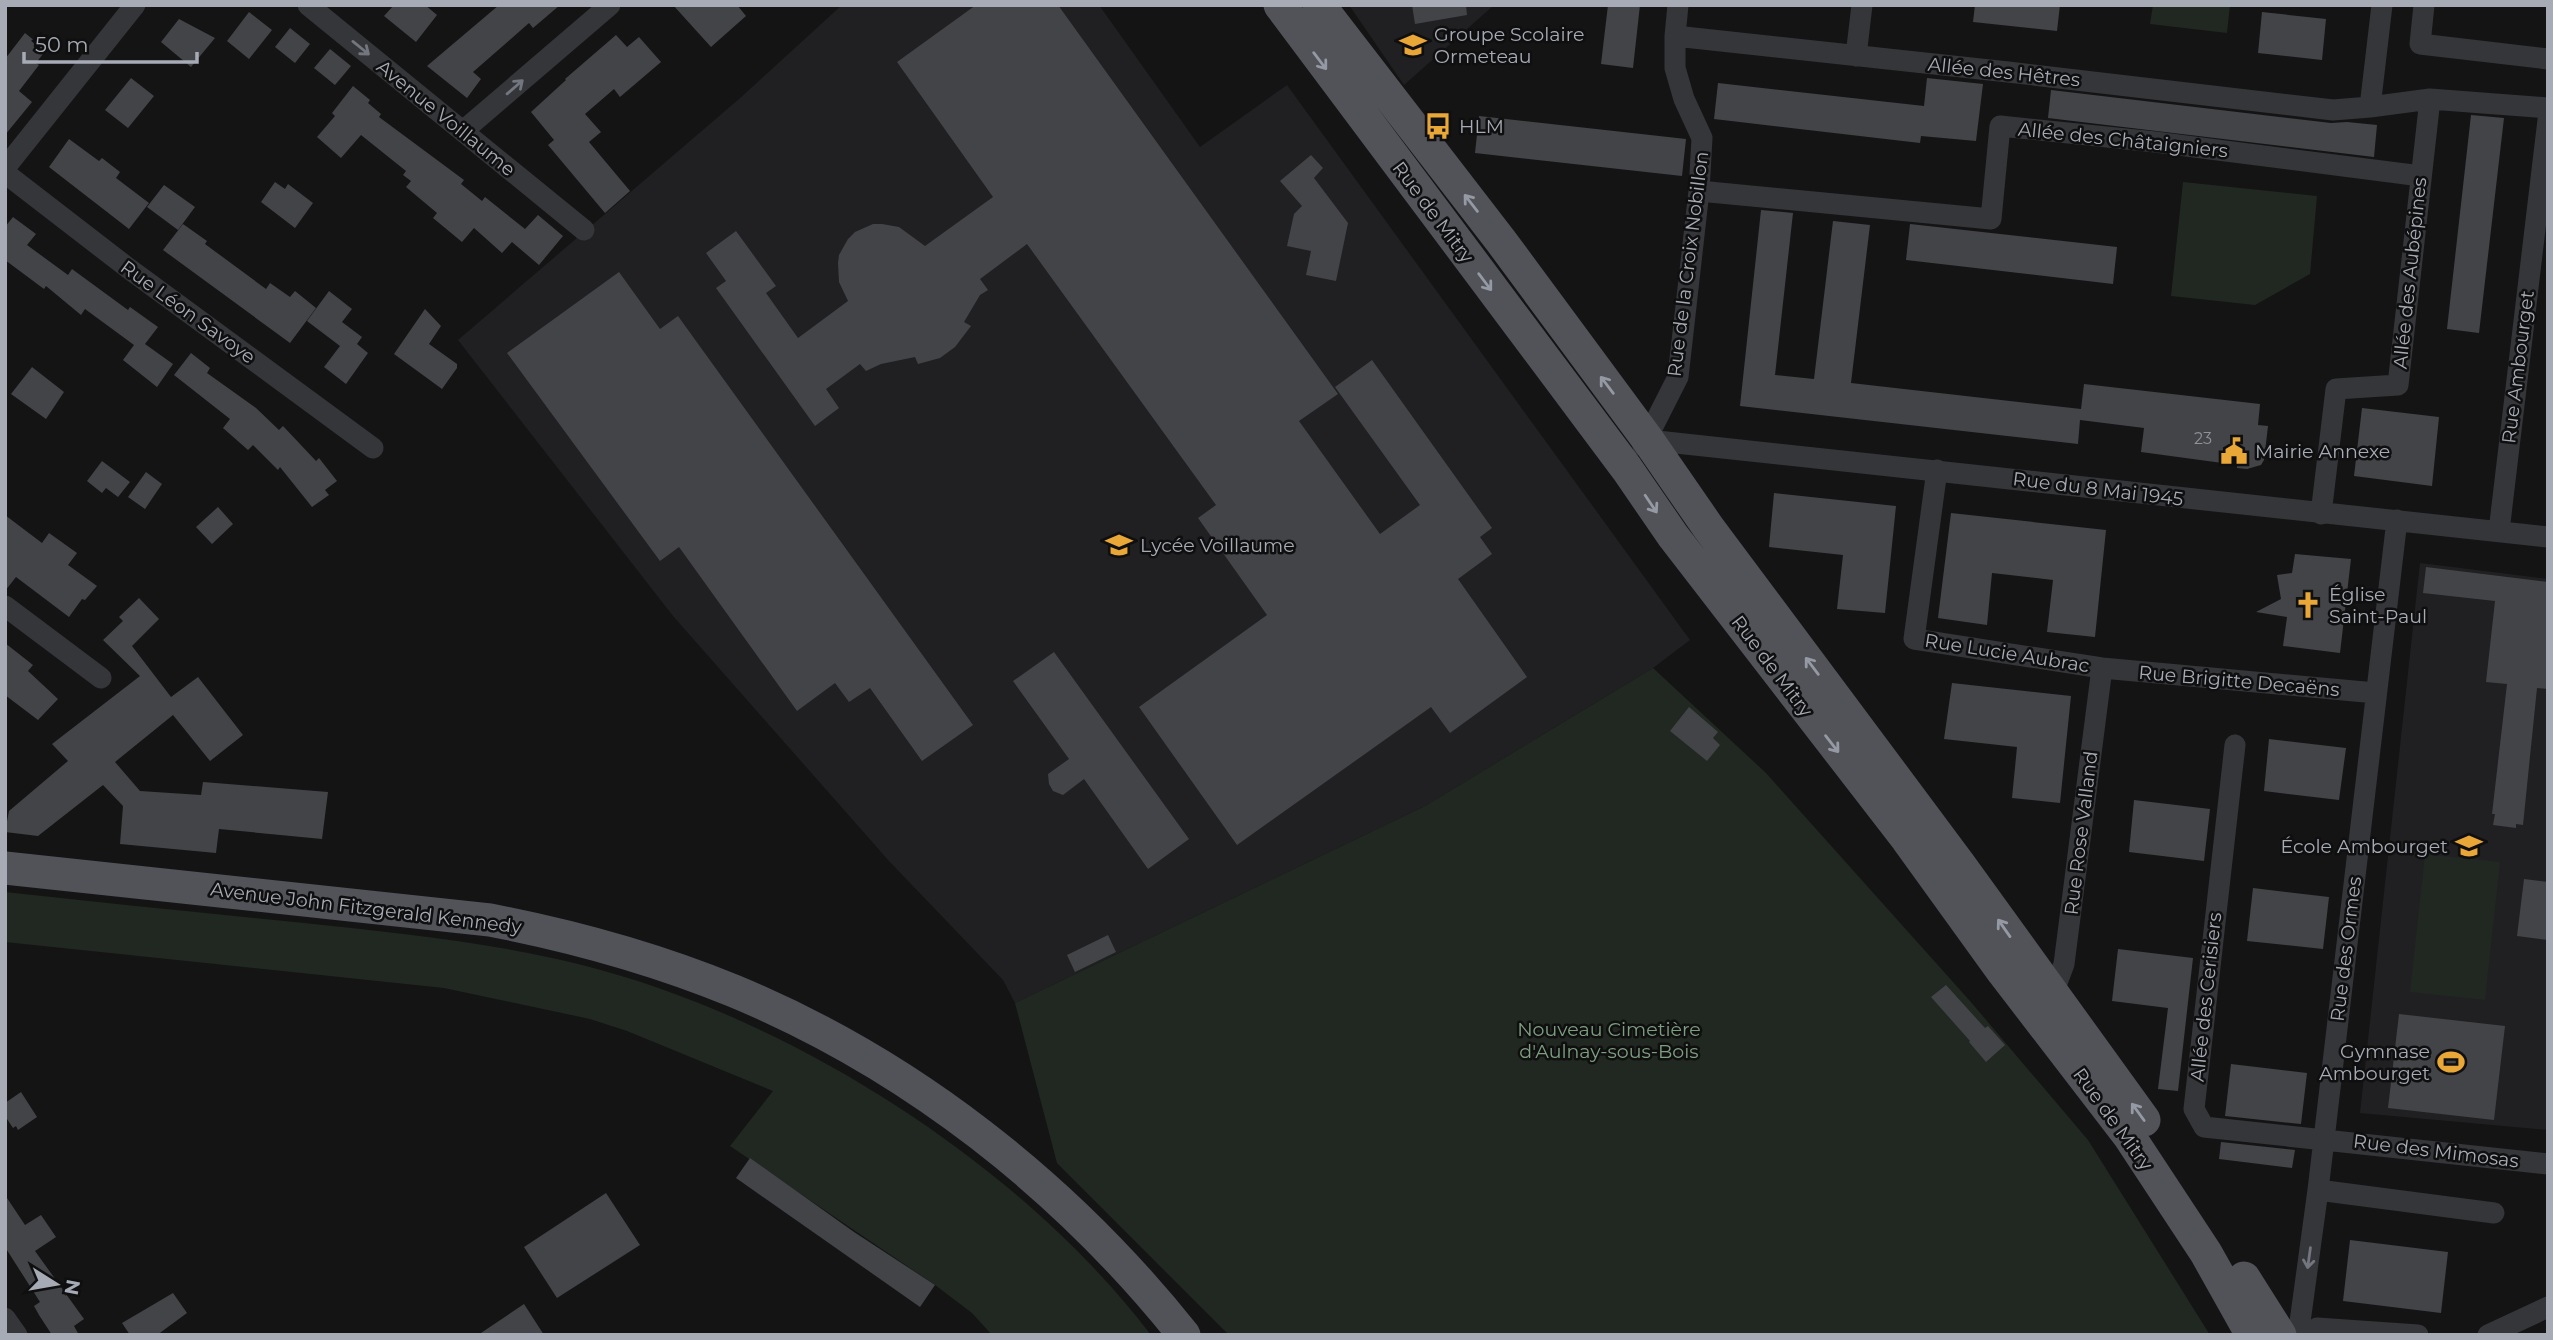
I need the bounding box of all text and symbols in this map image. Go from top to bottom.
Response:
scale bar [24,21,198,65]
place label: Groupe Scolaire Ormeteau [1434,23,1585,68]
school or university icon: Groupe Scolaire Ormeteau [1398,30,1428,60]
text: 50 m [35,32,89,57]
one-way arrow [351,41,369,56]
one-way arrow [1312,51,1327,70]
street label: Allée des Hêtres [1927,53,2081,91]
street label: Avenue Voillaume [372,55,520,181]
one-way arrow [505,79,523,95]
bus stop icon: HLM [1423,111,1453,141]
place label: HLM [1459,115,1504,138]
street label: Allée des Châtaigniers [2017,118,2229,162]
street label: Rue de la Croix Nobillon [1663,150,1713,378]
street label: Rue de Mitry [1387,157,1479,268]
street label: Allée des Aubépines [2389,176,2431,370]
one-way arrow [1464,194,1479,212]
street label: Rue Léon Savoye [116,255,260,369]
one-way arrow [1478,272,1493,291]
street label: Rue Ambourget [2497,289,2539,445]
one-way arrow [1600,376,1615,394]
house number: 23 [2194,429,2212,448]
public building icon: Mairie Annexe [2219,436,2249,466]
place label: Mairie Annexe [2255,440,2390,463]
street label: Rue du 8 Mai 1945 [2011,467,2185,511]
one-way arrow [1643,494,1658,513]
school or university icon: Lycée Voillaume [1104,530,1134,560]
place label: Lycée Voillaume [1140,534,1295,557]
place label: Église Saint-Paul [2329,583,2427,628]
church icon: Église Saint-Paul [2293,590,2323,620]
street label: Rue de Mitry [1726,611,1818,722]
street label: Rue Lucie Aubrac [1923,629,2091,677]
one-way arrow [1804,657,1819,675]
street label: Rue Brigitte Decaëns [2137,661,2341,701]
one-way arrow [1824,734,1839,753]
street label: Rue Rose Valland [2060,750,2102,916]
school or university icon: École Ambourget [2454,831,2484,861]
place label: École Ambourget [2281,835,2448,858]
street label: Rue des Ormes [2326,875,2366,1023]
street label: Avenue John Fitzgerald Kennedy [209,877,524,939]
street label: Allée des Cerisiers [2186,911,2226,1083]
one-way arrow [1997,919,2011,938]
park label: Nouveau Cimetière d'Aulnay-sous-Bois [1517,1018,1701,1063]
place label: Gymnase Ambourget [2319,1040,2430,1085]
sports icon: Gymnase Ambourget [2436,1047,2466,1077]
street label: Rue de Mitry [2068,1063,2158,1175]
one-way arrow [2131,1103,2145,1122]
street label: Rue des Mimosas [2352,1129,2520,1173]
one-way arrow [2302,1246,2315,1269]
north arrow [21,1249,91,1319]
text: N [59,1277,85,1297]

